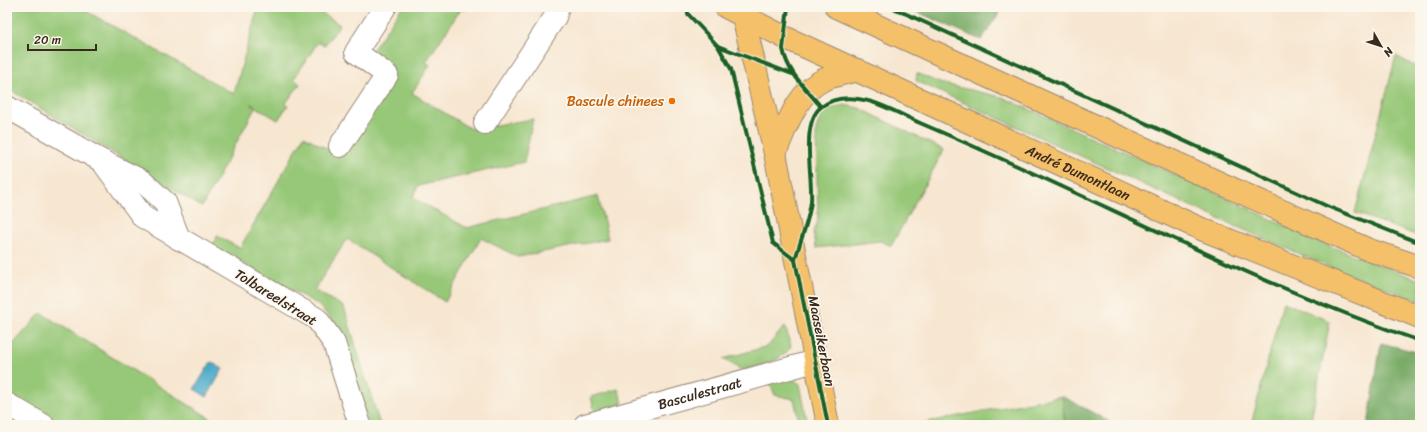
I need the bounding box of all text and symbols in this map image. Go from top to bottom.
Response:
scale bar [28,26,96,52]
north arrow [1361,26,1401,66]
text: 20 m [34,29,61,51]
text: N [1378,42,1399,61]
place label: Bascule chinees [567,89,665,114]
marker: Bascule chinees [667,96,677,106]
street label: André Dumontlaan [1020,137,1135,208]
street label: Tolbareelstraat [229,262,322,333]
street label: Maaseikerbaan [800,293,843,389]
street label: Basculestraat [655,370,745,417]

